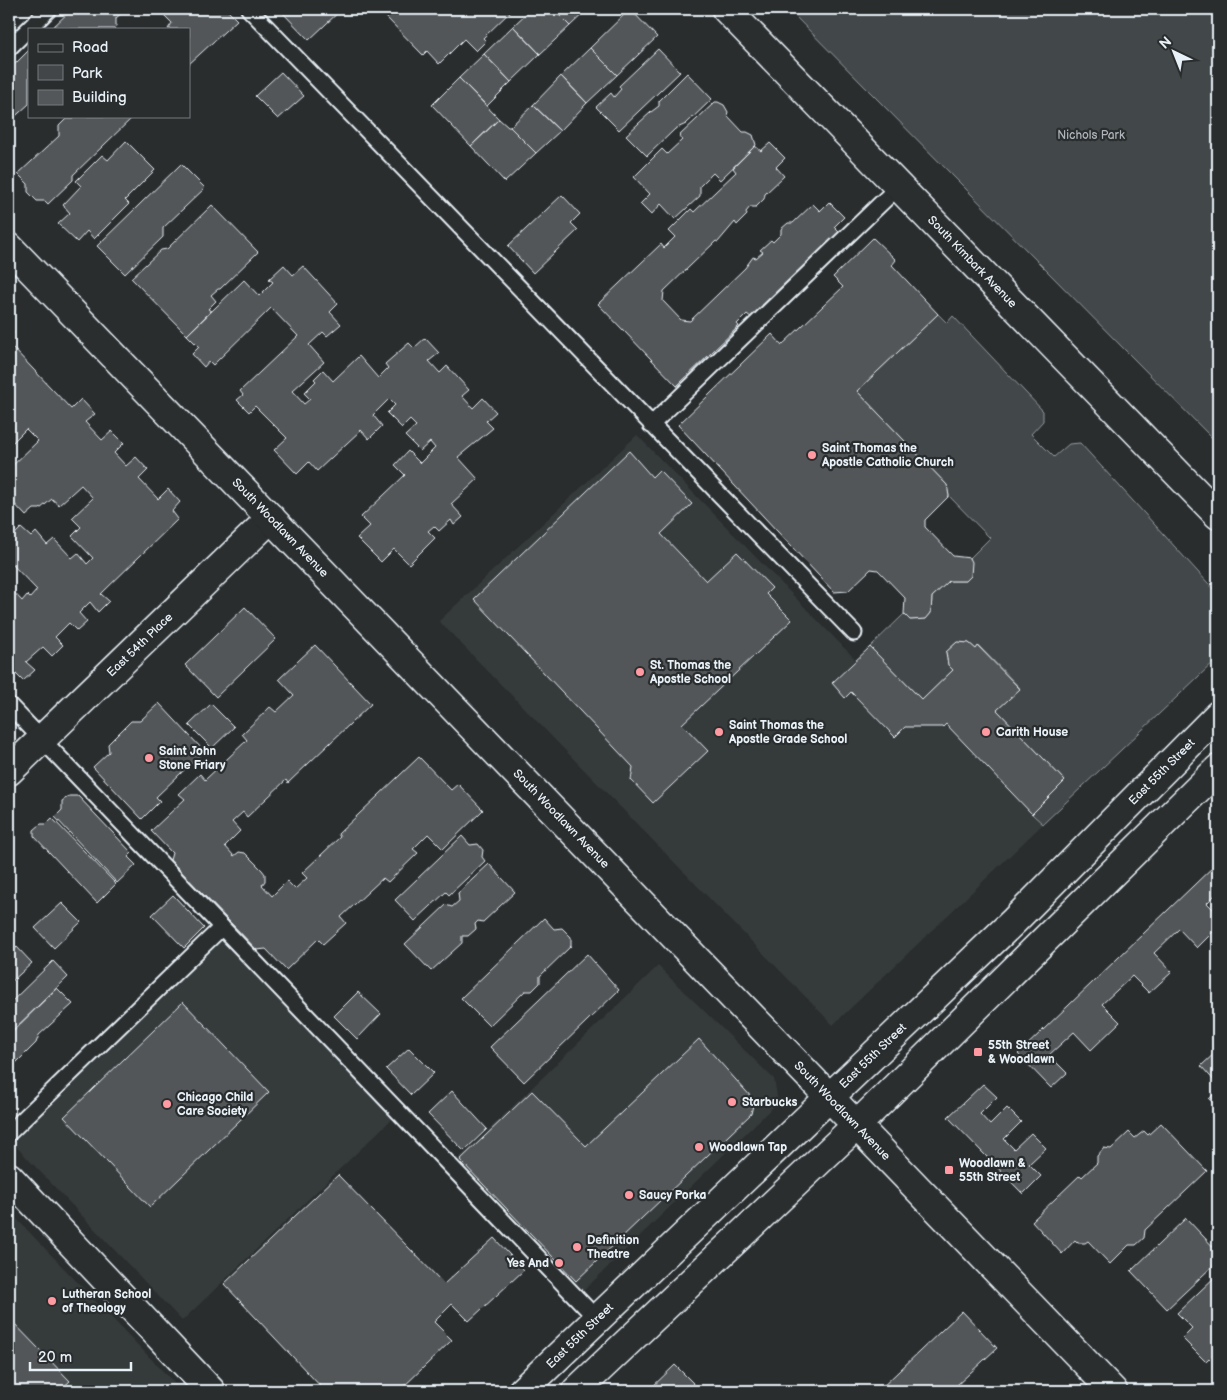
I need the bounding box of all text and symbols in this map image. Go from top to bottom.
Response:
legend [28,28,190,118]
north arrow [1150,28,1200,78]
text: N [1156,33,1175,53]
text: Road [72,38,108,57]
text: Park [72,64,103,83]
text: Building [72,88,127,107]
park label: Nichols Park [1057,128,1125,143]
street label: South Kimbark Avenue [924,213,1020,311]
place label: Saint Thomas the Apostle Catholic Church [821,441,954,470]
marker: Saint Thomas the Apostle Catholic Church [806,449,818,461]
street label: South Woodlawn Avenue [229,475,331,581]
street label: East 54th Place [104,610,176,680]
place label: St. Thomas the Apostle School [649,658,731,687]
marker: St. Thomas the Apostle School [634,666,646,678]
place label: Saint Thomas the Apostle Grade School [728,718,847,747]
place label: Carith House [996,725,1068,740]
marker: Saint Thomas the Apostle Grade School [713,726,725,738]
marker: Carith House [980,726,992,738]
street label: East 55th Street [1126,736,1198,808]
place label: Saint John Stone Friary [159,744,226,773]
marker: Saint John Stone Friary [143,752,155,764]
street label: South Woodlawn Avenue [510,766,612,872]
street label: East 55th Street [836,1020,910,1092]
place label: 55th Street & Woodlawn [988,1038,1055,1067]
marker: 55th Street & Woodlawn [972,1046,984,1058]
street label: South Woodlawn Avenue [791,1058,893,1164]
place label: Chicago Child Care Society [177,1090,253,1119]
place label: Starbucks [742,1095,797,1110]
marker: Starbucks [726,1096,738,1108]
marker: Chicago Child Care Society [161,1098,173,1110]
place label: Woodlawn Tap [709,1140,787,1155]
marker: Woodlawn Tap [693,1141,705,1153]
place label: Woodlawn & 55th Street [959,1156,1026,1185]
marker: Woodlawn & 55th Street [943,1164,955,1176]
place label: Saucy Porka [639,1188,706,1203]
marker: Saucy Porka [623,1189,635,1201]
place label: Definition Theatre [587,1233,640,1262]
marker: Definition Theatre [571,1241,583,1253]
place label: Yes And [507,1256,549,1271]
marker: Yes And [553,1257,565,1269]
place label: Lutheran School of Theology [62,1287,151,1316]
marker: Lutheran School of Theology [46,1295,58,1307]
street label: East 55th Street [543,1300,617,1372]
scale bar [30,1340,131,1372]
text: 20 m [38,1348,72,1367]

